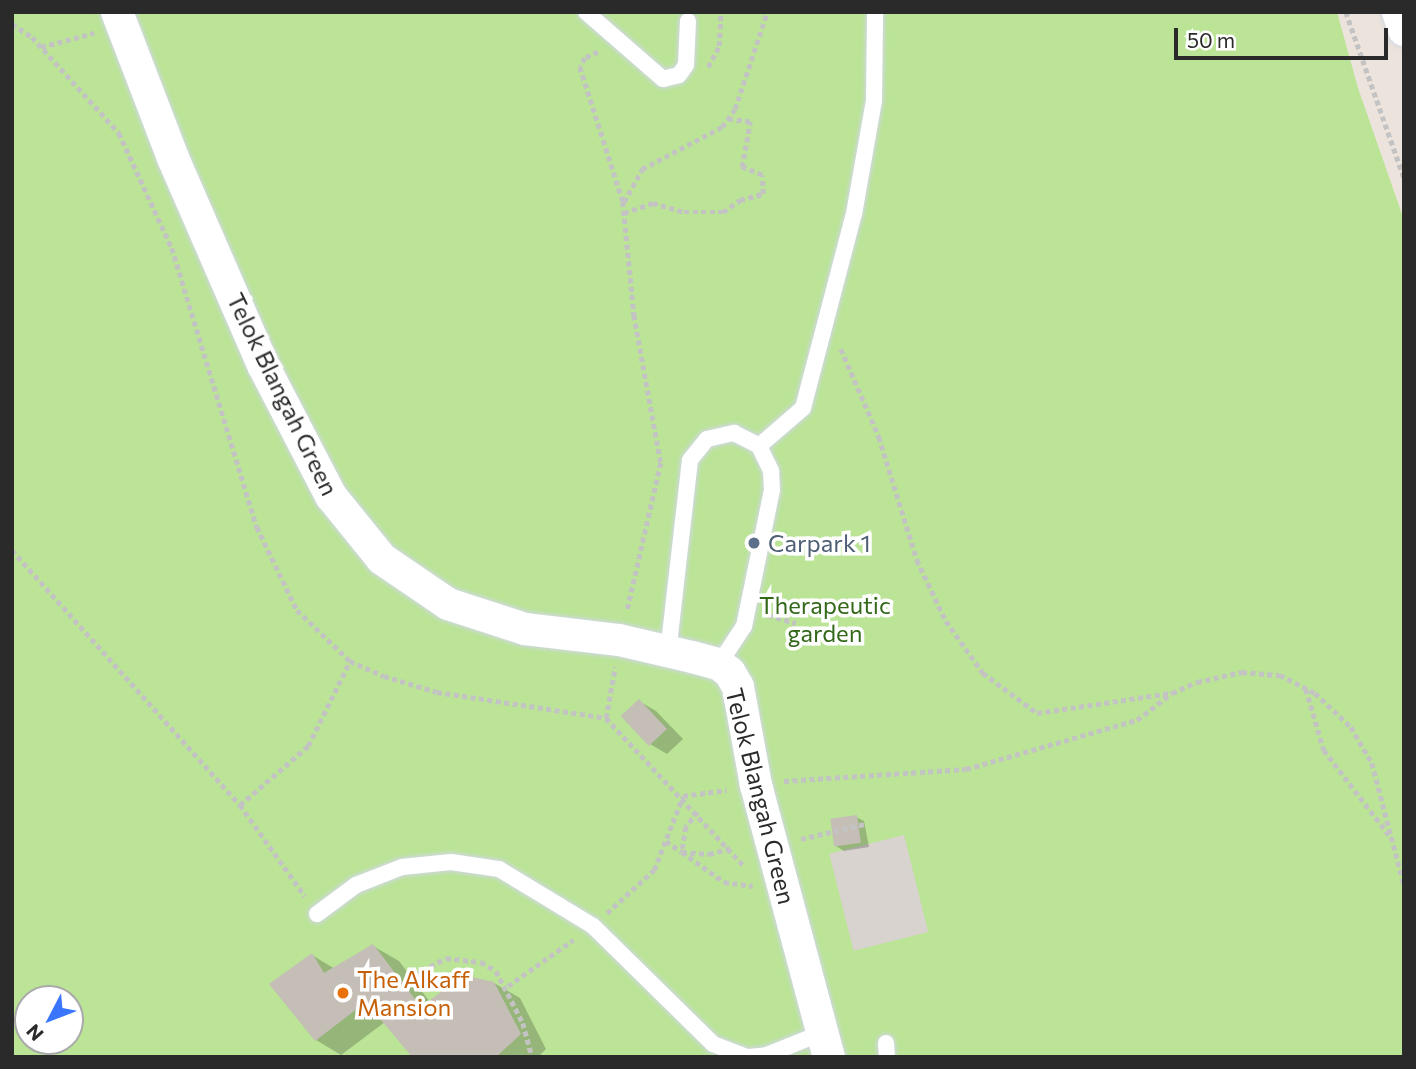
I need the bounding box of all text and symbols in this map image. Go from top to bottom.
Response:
scale bar [1178,14,1392,58]
text: 50 m [1187,27,1235,52]
street label: Telok Blangah Green [221,288,345,500]
place label: Carpark 1 [768,529,871,557]
marker: Carpark 1 [746,535,762,551]
park label: Therapeutic garden [759,591,891,647]
street label: Telok Blangah Green [720,685,802,907]
place label: The Alkaff Mansion [357,965,470,1021]
north arrow [14,985,84,1055]
marker: The Alkaff Mansion [335,985,351,1001]
text: N [21,1020,48,1046]

